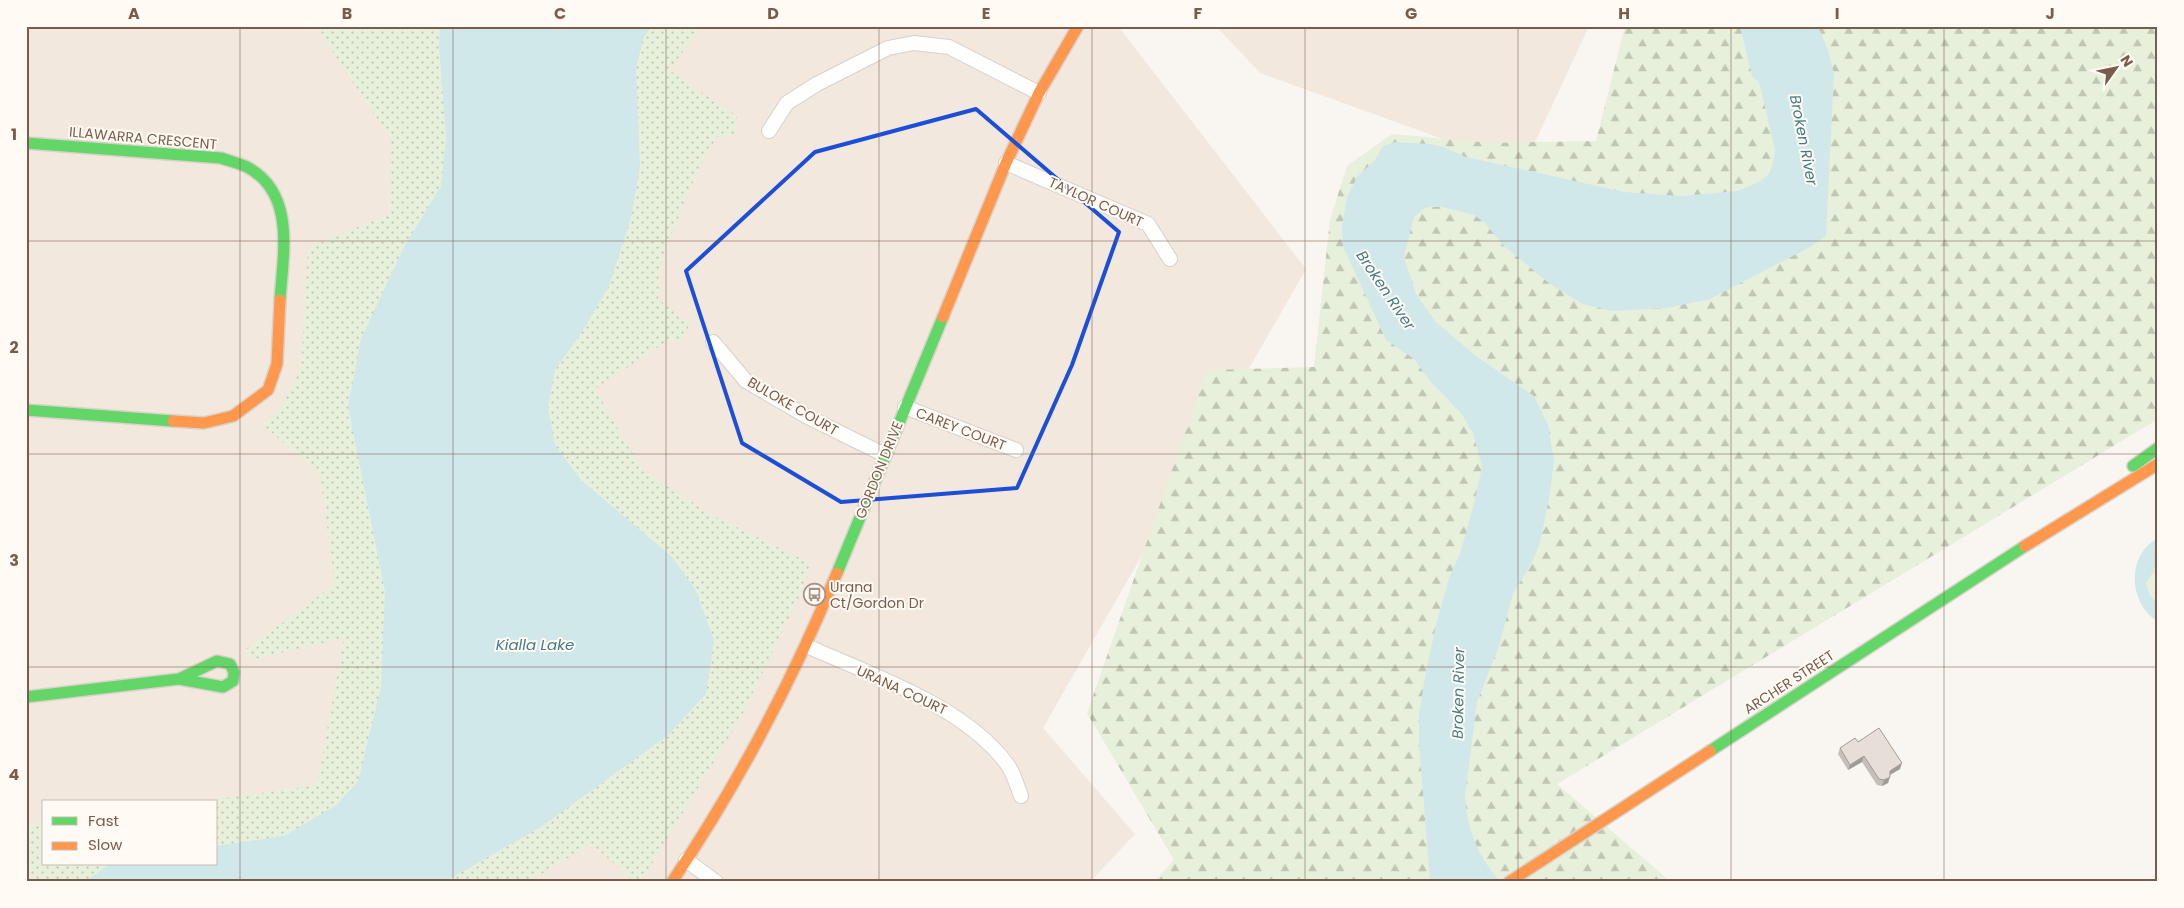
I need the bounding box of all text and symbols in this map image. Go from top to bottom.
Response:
text: A [128,2,140,25]
text: B [342,2,352,25]
text: C [554,2,566,25]
text: D [767,2,779,25]
text: E [982,2,990,25]
text: F [1194,2,1203,25]
text: G [1405,2,1417,25]
text: H [1618,2,1630,25]
text: I [1835,2,1839,25]
text: J [2045,2,2055,25]
north arrow [2092,42,2142,92]
text: N [2116,51,2138,71]
water label: Broken River [1785,93,1823,187]
street label: ILLAWARRA CRESCENT [68,122,218,154]
text: 1 [11,123,17,146]
street label: TAYLOR COURT [1045,172,1147,232]
water label: Broken River [1352,246,1421,334]
text: 2 [9,336,19,359]
street label: BULOKE COURT [744,372,842,440]
street label: CAREY COURT [913,403,1009,456]
street label: GORDON DRIVE [850,418,908,522]
text: 3 [9,549,19,572]
place label: Urana Ct/Gordon Dr [830,577,924,613]
bus stop icon: Urana Ct/Gordon Dr [802,583,826,607]
water label: Kialla Lake [496,634,574,655]
street label: ARCHER STREET [1740,645,1838,719]
water label: Broken River [1447,647,1469,739]
street label: URANA COURT [853,660,951,720]
text: 4 [9,763,20,786]
legend [42,800,218,866]
text: Fast [88,810,119,831]
text: Slow [88,834,123,855]

